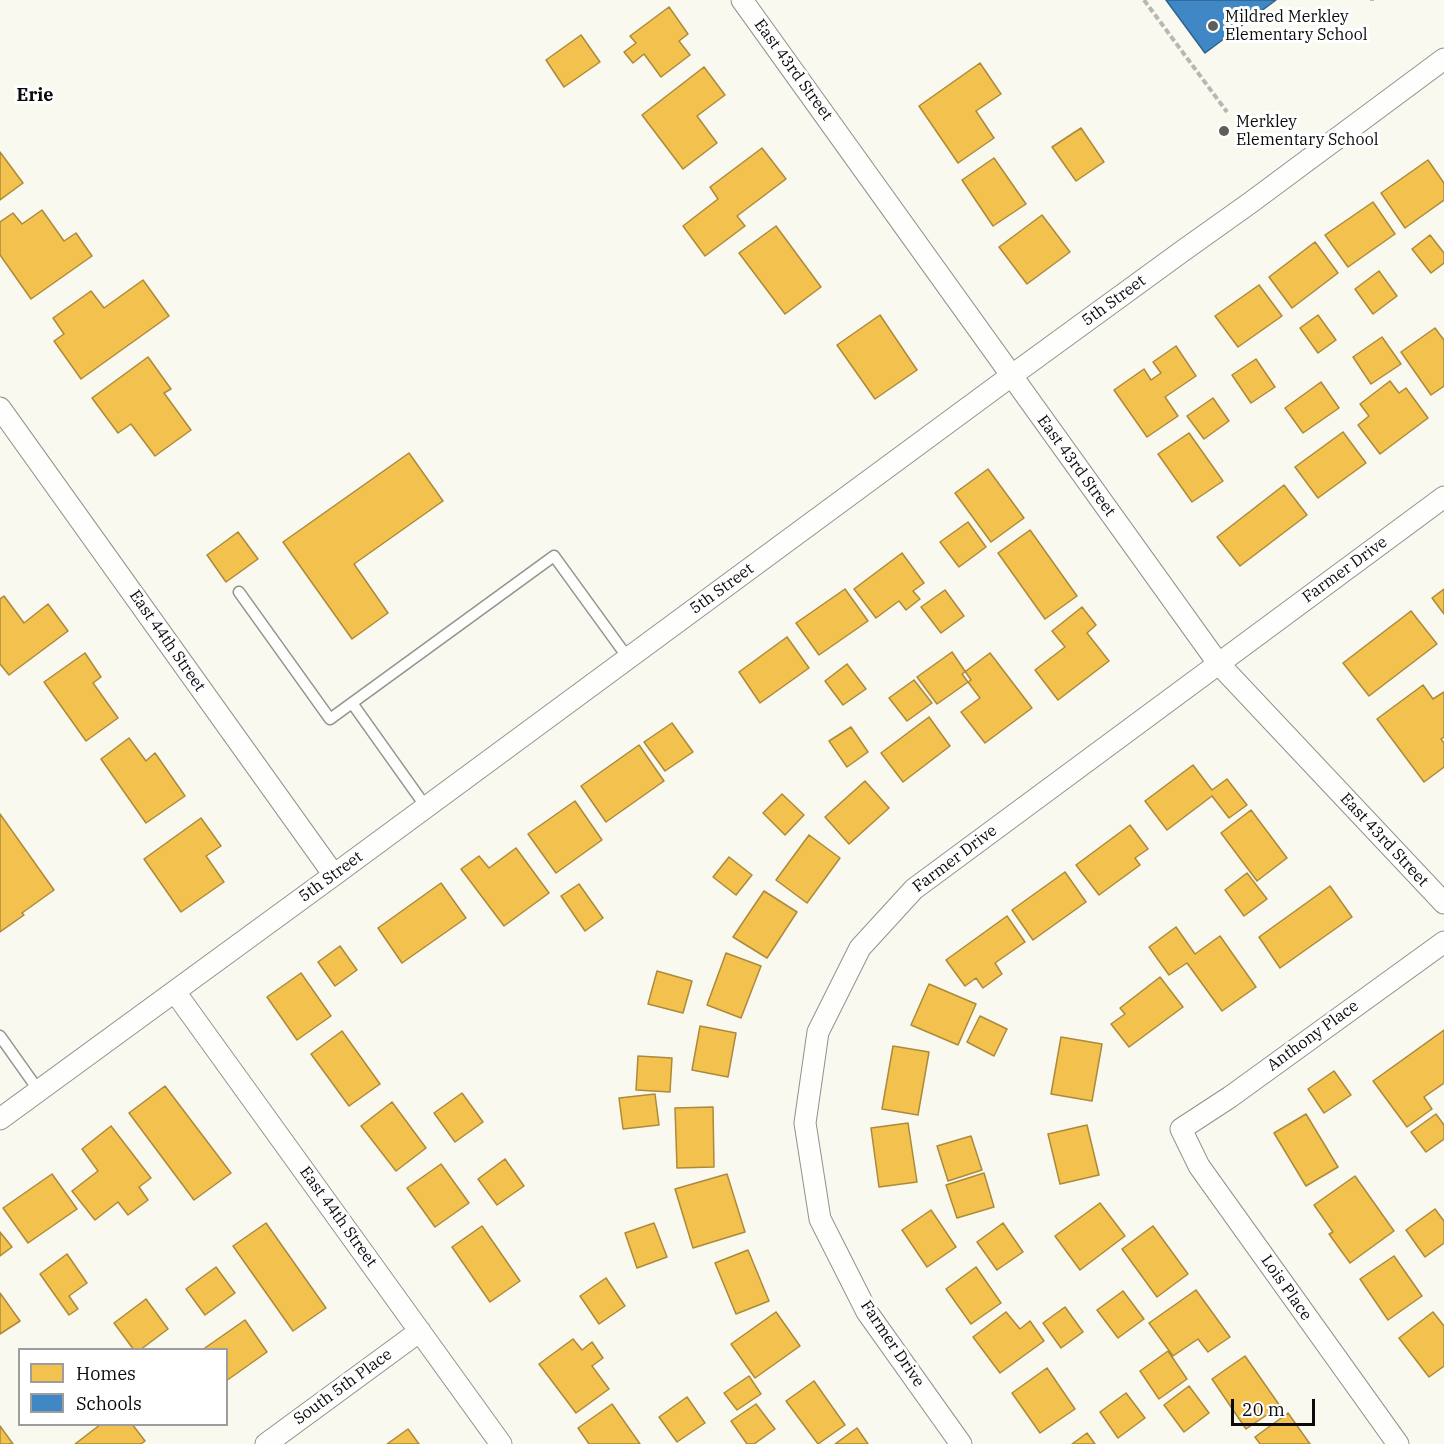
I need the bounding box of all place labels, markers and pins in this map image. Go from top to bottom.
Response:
place label: Mildred Merkley Elementary School [1225,7,1368,45]
marker: Mildred Merkley Elementary School [1206,19,1220,33]
place label: Merkley Elementary School [1236,112,1379,150]
marker: Merkley Elementary School [1217,124,1231,138]

